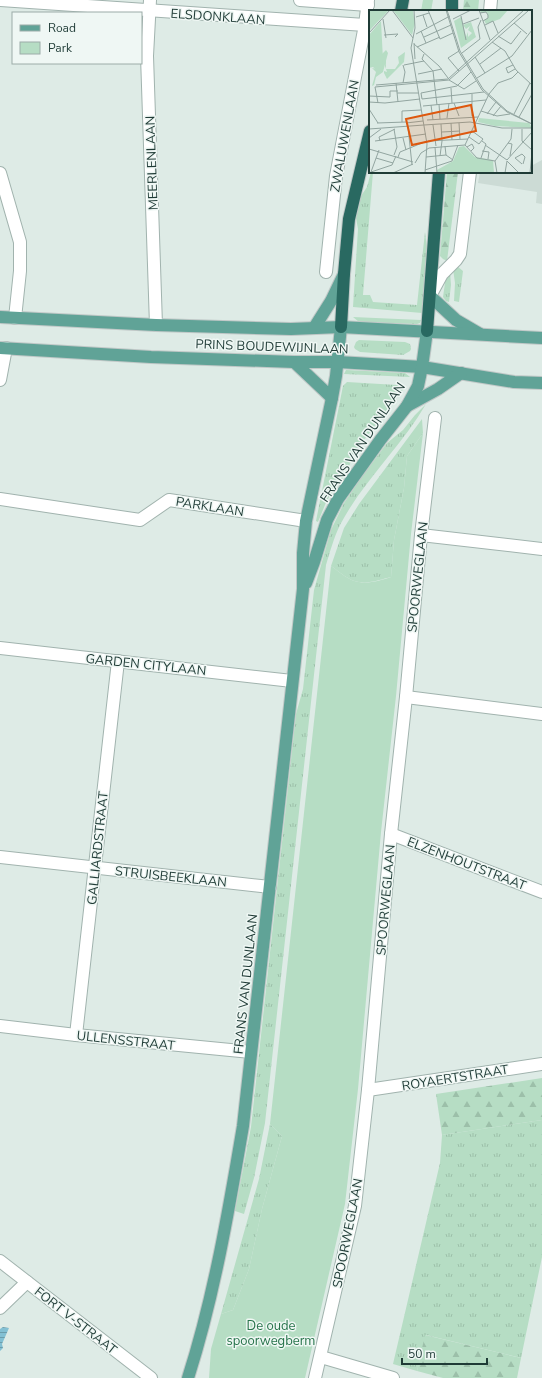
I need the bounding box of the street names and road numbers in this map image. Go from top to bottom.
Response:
street label: ELSDONKLAAN [170,5,266,29]
street label: ZWALUWENLAAN [326,79,364,194]
street label: MEERLENLAAN [141,115,163,211]
street label: PRINS BOUDEWIJNLAAN [195,335,349,359]
street label: FRANS VAN DUNLAAN [316,379,410,506]
street label: PARKLAAN [174,493,245,521]
street label: SPOORWEGLAAN [403,521,433,633]
street label: GARDEN CITYLAAN [85,650,207,680]
street label: GALLIARDSTRAAT [83,790,113,906]
street label: ELZENHOUTSTRAAT [404,833,529,895]
street label: SPOORWEGLAAN [372,844,400,956]
street label: STRUISBEEKLAAN [114,862,228,892]
street label: FRANS VAN DUNLAAN [230,913,262,1055]
street label: ULLENSSTRAAT [76,1027,176,1055]
street label: ROYAERTSTRAAT [400,1061,510,1095]
street label: SPOORWEGLAAN [329,1177,367,1290]
street label: FORT V-STRAAT [30,1283,120,1359]

